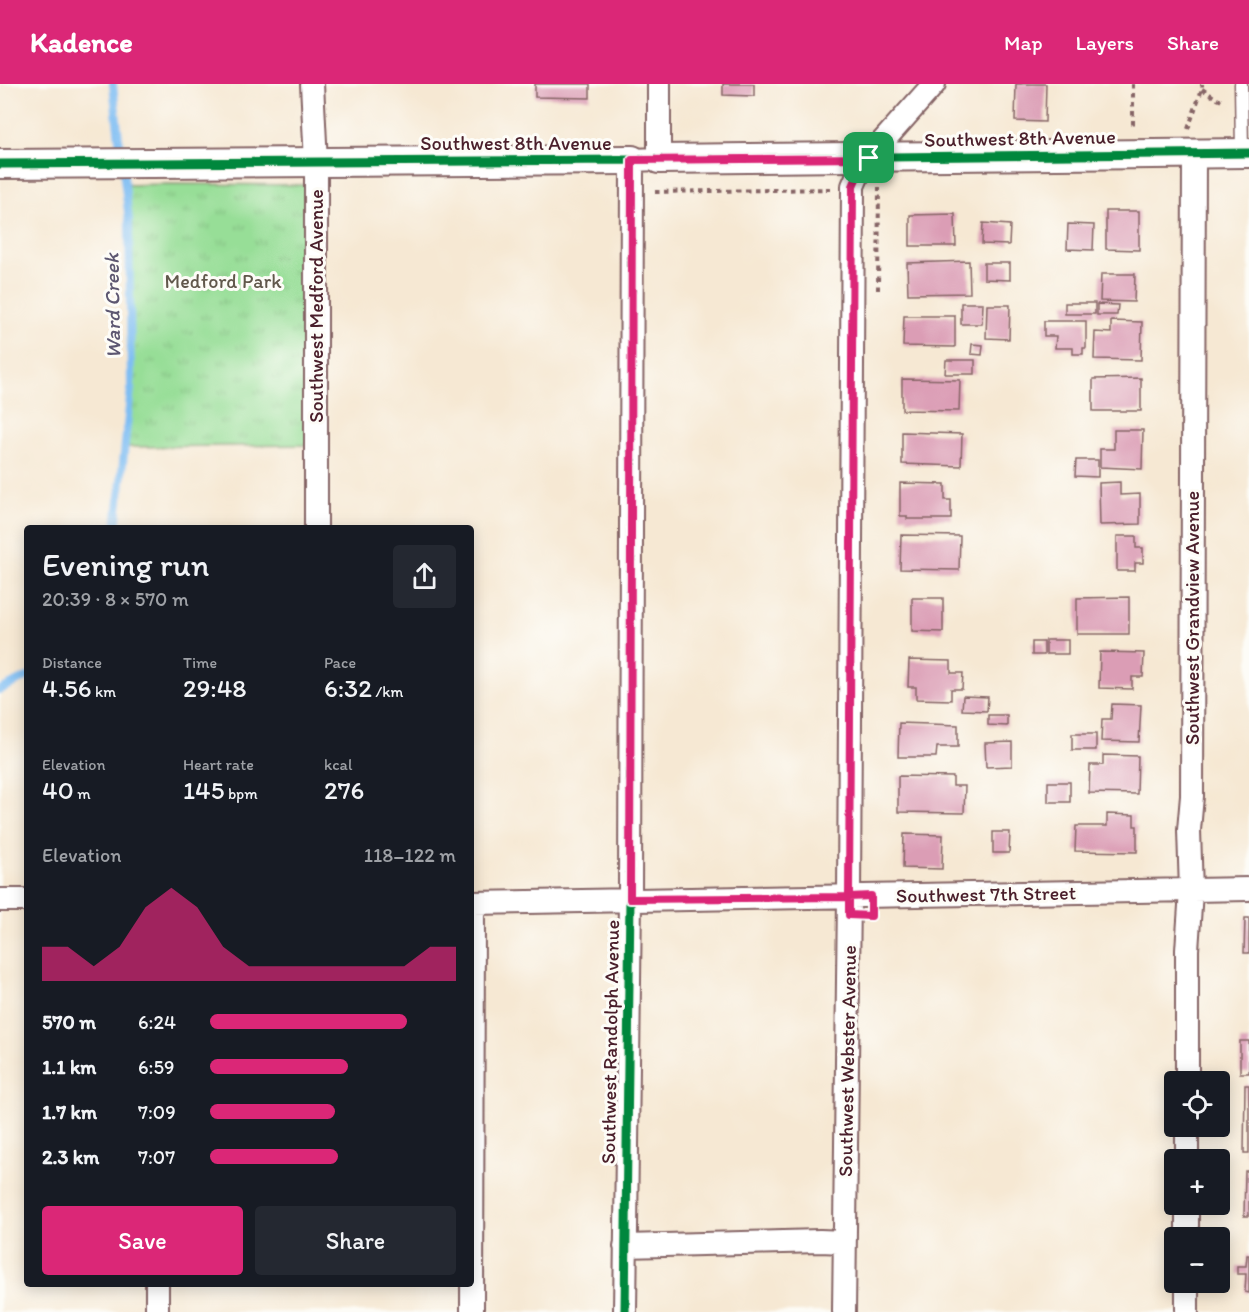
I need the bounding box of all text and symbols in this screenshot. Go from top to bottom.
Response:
text: Kadence [30,25,133,59]
text: Map [1004,30,1043,55]
text: Layers [1076,30,1134,55]
text: Share [1167,30,1219,55]
street label: Southwest 8th Avenue [924,124,1116,152]
street label: Southwest 8th Avenue [420,131,612,155]
pin [843,132,894,183]
icon: arrive [852,141,885,174]
street label: Southwest Medford Avenue [304,189,328,423]
water label: Ward Creek [99,252,125,359]
park label: Medford Park [164,269,282,293]
street label: Southwest Grandview Avenue [1180,491,1204,745]
text: Evening run [42,545,209,584]
button: share [393,545,456,608]
text: 20:39 · 8 × 570 m [42,587,189,611]
text: Distance [42,653,102,672]
text: Time [183,653,217,672]
text: Pace [324,653,356,672]
text: 4.56 [42,672,91,704]
text: 29:48 [183,672,247,704]
text: 6:32 [324,672,372,704]
text: km [91,682,116,701]
text: /km [372,682,403,701]
text: Elevation [42,755,106,774]
text: Heart rate [183,755,254,774]
text: kcal [324,755,352,774]
text: 40 [42,774,74,806]
text: 145 [183,774,224,806]
text: 276 [324,774,364,806]
text: m [74,784,91,803]
text: bpm [224,784,258,803]
text: Elevation [42,843,121,867]
text: 118–122 m [364,843,456,867]
street label: Southwest 7th Street [896,880,1076,908]
street label: Southwest Randolph Avenue [596,920,624,1164]
street label: Southwest Webster Avenue [833,945,861,1177]
text: 570 m [42,1010,96,1034]
text: 6:24 [138,1010,176,1034]
text: 1.1 km [42,1055,96,1079]
text: 6:59 [138,1055,174,1079]
map controls [1164,1071,1230,1293]
button: locate [1164,1071,1230,1137]
text: 1.7 km [42,1100,97,1124]
text: 7:09 [138,1100,176,1124]
text: 2.3 km [42,1145,99,1169]
text: 7:07 [138,1145,175,1169]
button: + [1164,1149,1230,1215]
button: Save [42,1206,243,1275]
button: Share [255,1206,456,1275]
button: − [1164,1227,1230,1293]

